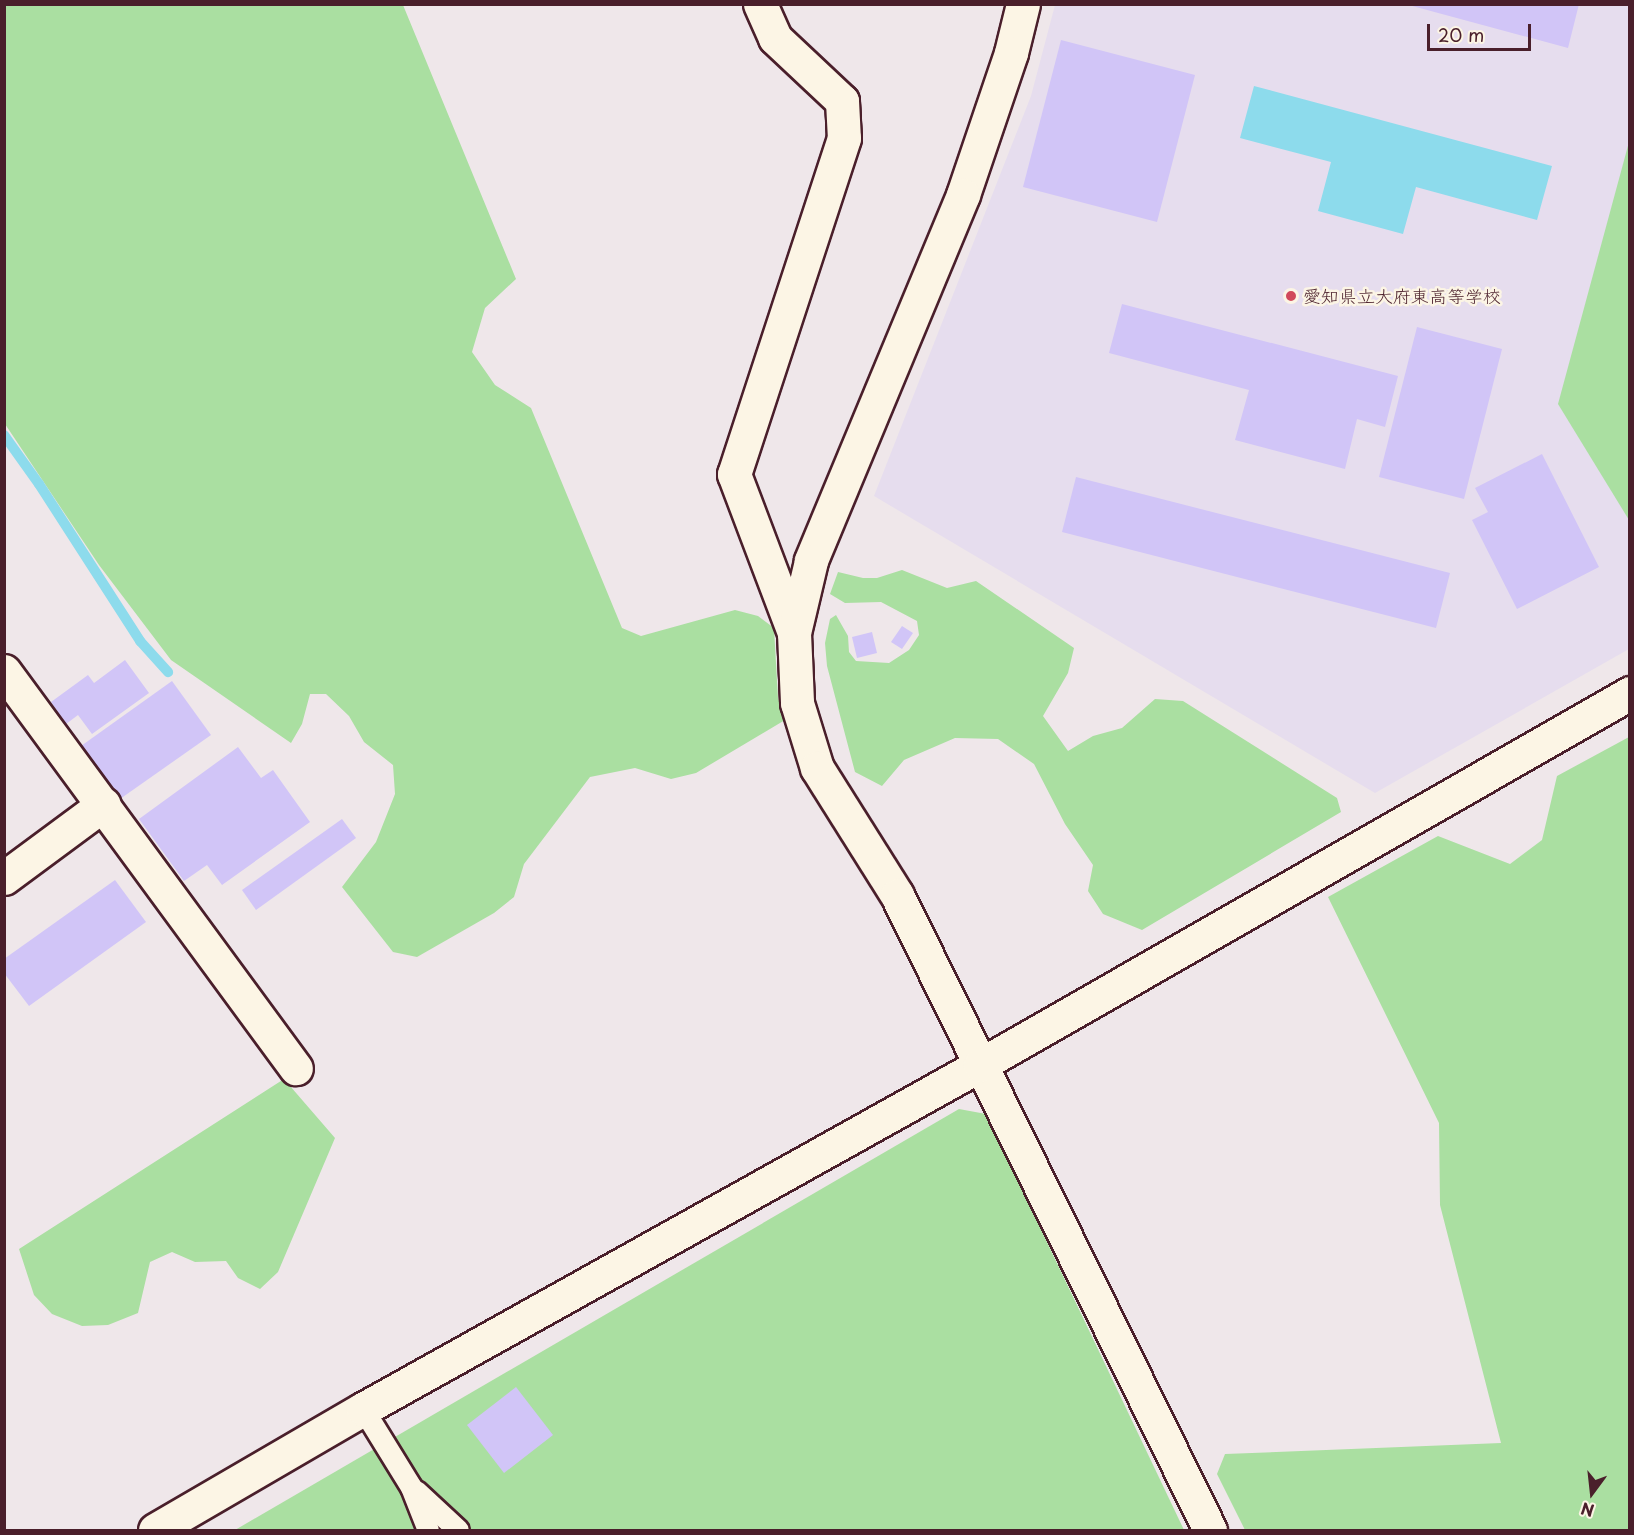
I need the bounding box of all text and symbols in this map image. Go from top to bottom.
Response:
scale bar [1430,12,1534,50]
text: 20 m [1438,21,1484,48]
place label: 愛知県立大府東高等学校 [1303,285,1501,307]
marker: 愛知県立大府東高等学校 [1284,289,1298,303]
north arrow [1562,1463,1622,1523]
text: N [1578,1497,1597,1524]

